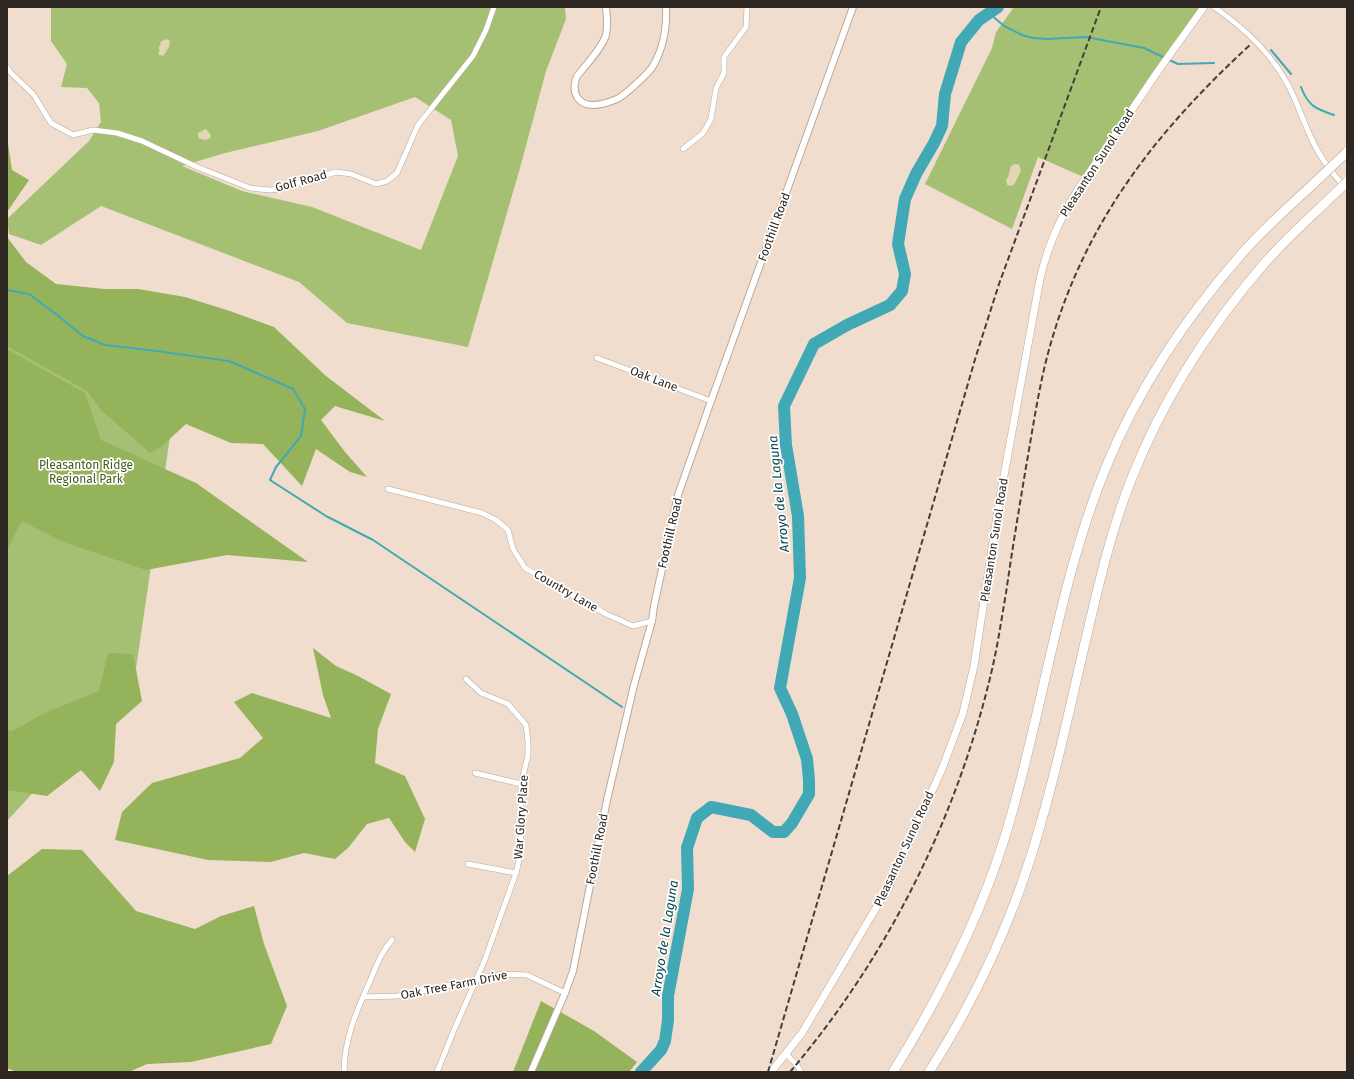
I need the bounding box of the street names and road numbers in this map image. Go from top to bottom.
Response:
street label: Pleasanton Sunol Road [1057,107,1137,219]
street label: Golf Road [274,167,328,195]
street label: Foothill Road [755,191,793,263]
street label: Oak Lane [628,364,680,394]
street label: Pleasanton Sunol Road [977,477,1011,603]
street label: Foothill Road [655,496,685,570]
street label: Country Lane [532,567,600,615]
street label: War Glory Place [511,774,531,860]
street label: Pleasanton Sunol Road [871,789,937,909]
street label: Foothill Road [583,812,611,886]
street label: Oak Tree Farm Drive [399,968,509,1002]

